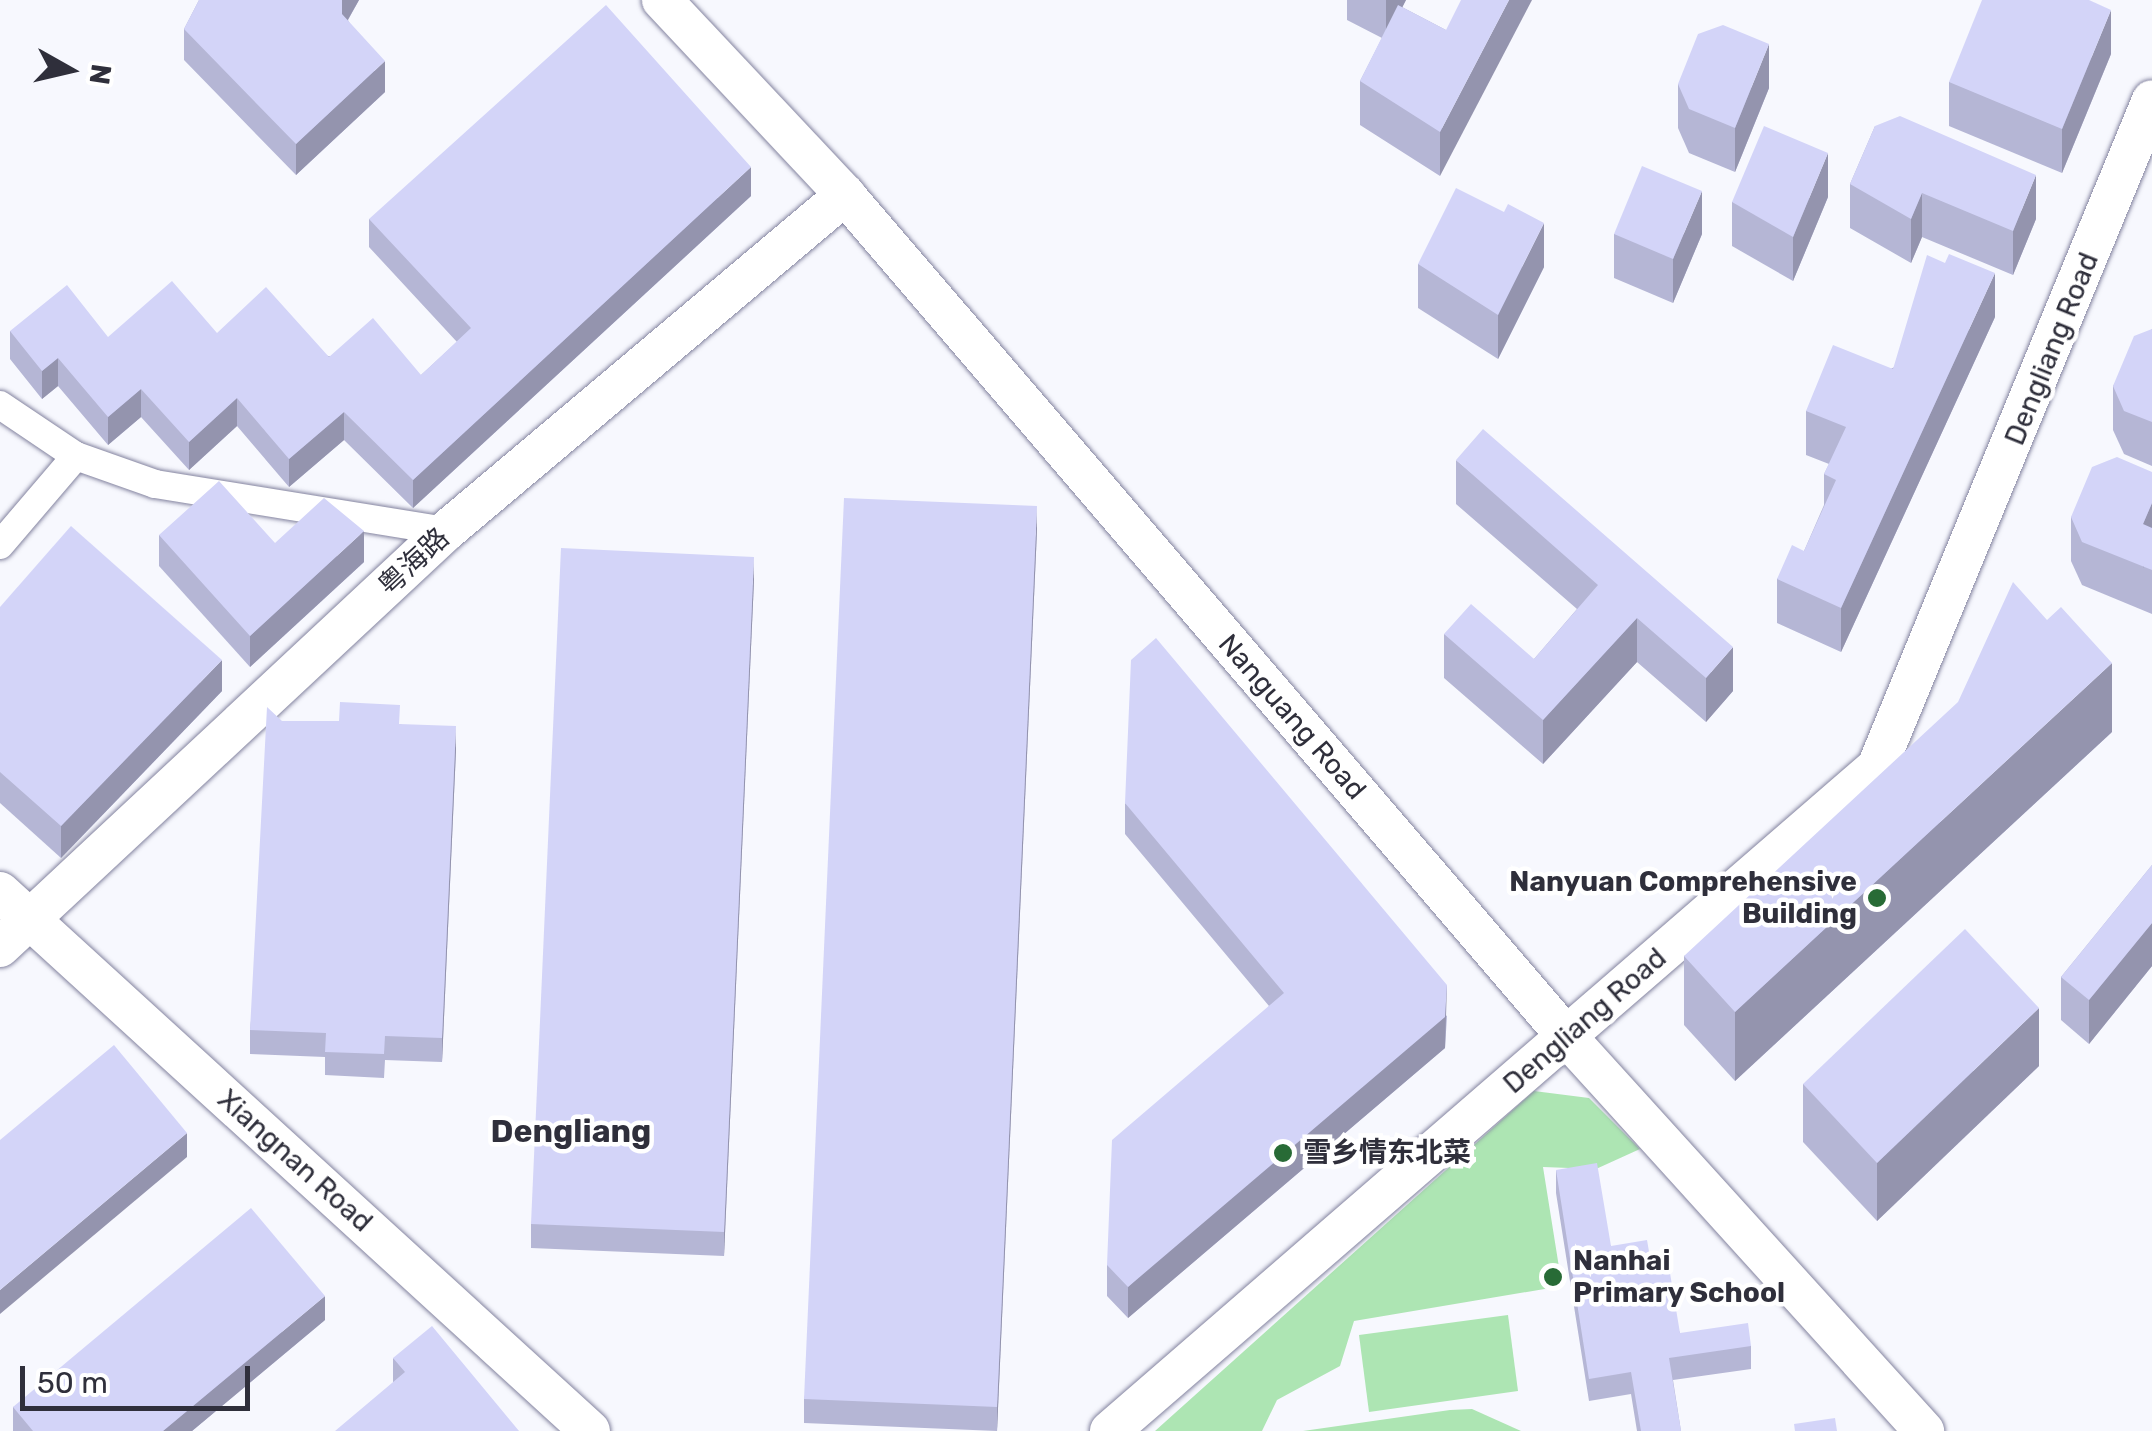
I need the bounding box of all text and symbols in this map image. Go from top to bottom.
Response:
north arrow [20,20,120,120]
text: N [82,62,118,87]
street label: Dengliang Road [1998,248,2106,450]
street label: 粤海路 [372,521,456,603]
street label: Nanguang Road [1211,628,1373,806]
place label: Nanyuan Comprehensive Building [1509,865,1857,931]
marker: Nanyuan Comprehensive Building [1866,887,1888,909]
street label: Dengliang Road [1497,941,1673,1101]
street label: Xiangnan Road [211,1083,379,1239]
district label: Dengliang [491,1112,651,1150]
place label: 雪乡情东北菜 [1303,1136,1471,1170]
marker: 雪乡情东北菜 [1272,1142,1294,1164]
place label: Nanhai Primary School [1573,1244,1786,1310]
marker: Nanhai Primary School [1542,1266,1564,1288]
scale bar [25,1346,255,1408]
text: 50 m [37,1365,108,1401]

